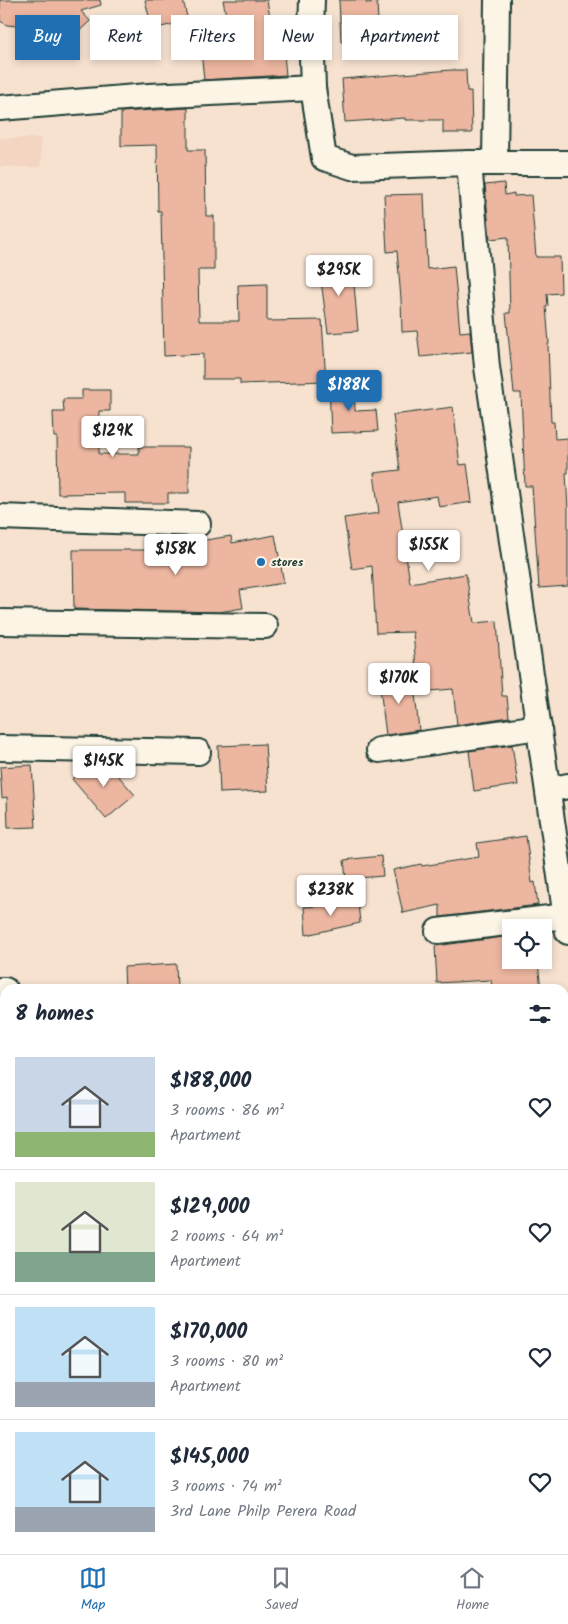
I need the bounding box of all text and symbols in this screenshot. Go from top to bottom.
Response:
chip: Buy [15,15,80,60]
chip: Rent [90,15,161,60]
chip: Filters [171,15,254,60]
chip: New [264,15,332,60]
chip: Apartment [342,15,458,60]
pin: $295K [304,254,374,297]
text: $295K [317,258,361,283]
pin: $188K [314,370,384,412]
text: $188K [328,373,370,398]
pin: $129K [78,416,148,458]
text: $129K [92,419,134,444]
pin: $155K [394,530,464,572]
text: $155K [409,533,449,558]
pin: $158K [141,534,211,576]
text: $158K [155,537,197,562]
place label: stores [271,553,304,572]
marker: stores [255,556,267,568]
pin: $170K [364,662,434,705]
text: $170K [379,666,419,691]
pin: $145K [69,746,139,788]
text: $145K [84,749,124,774]
pin: $238K [296,874,366,917]
text: $238K [308,878,354,903]
map controls [502,919,552,969]
button: locate [502,919,552,969]
text: 8 homes [15,998,94,1031]
icon: filters [526,1000,554,1028]
text: $188,000 [170,1065,251,1098]
icon: home [55,1077,115,1137]
icon: heart [526,1093,554,1121]
text: 3 rooms · 86 m² [170,1098,284,1123]
text: Apartment [170,1123,241,1148]
text: $129,000 [170,1191,249,1224]
icon: home [55,1202,115,1262]
icon: heart [526,1218,554,1246]
text: 2 rooms · 64 m² [170,1224,283,1249]
text: Apartment [170,1249,241,1274]
text: $170,000 [170,1316,247,1349]
icon: home [55,1327,115,1387]
icon: heart [526,1343,554,1371]
text: 3 rooms · 80 m² [170,1349,283,1374]
text: Apartment [170,1374,241,1399]
text: $145,000 [170,1441,249,1474]
icon: home [55,1452,115,1512]
icon: heart [526,1468,554,1496]
text: 3 rooms · 74 m² [170,1474,282,1499]
text: 3rd Lane Philp Perera Road [170,1499,356,1524]
tab: Map [79,1564,107,1616]
tab: Saved [265,1564,298,1616]
tab: Home [456,1564,489,1616]

